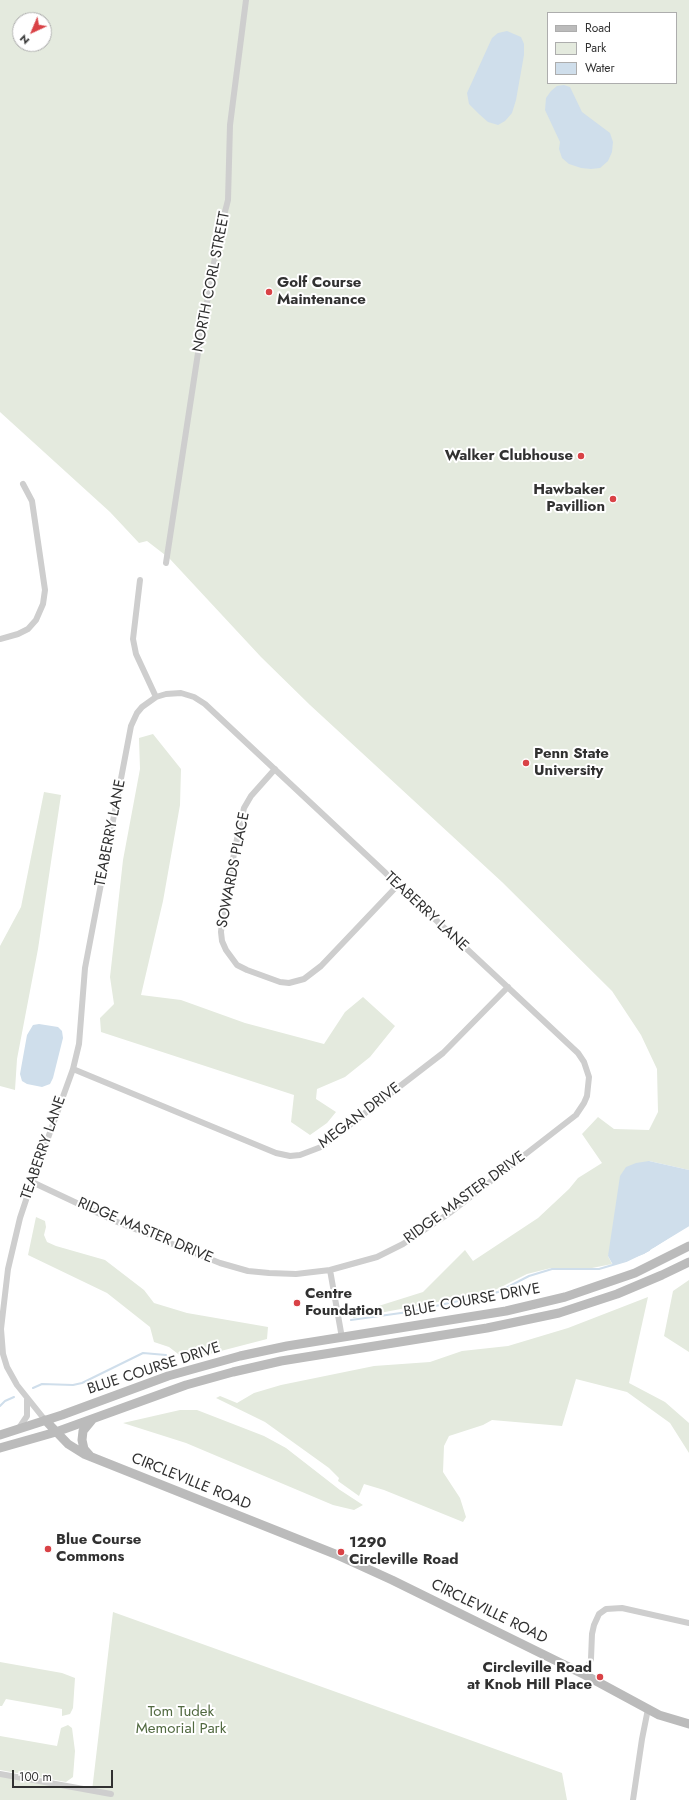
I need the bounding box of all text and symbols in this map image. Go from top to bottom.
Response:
north arrow [12,12,52,52]
legend [547,12,677,84]
text: Road [585,19,611,37]
text: N [16,31,33,49]
text: Park [585,39,606,57]
text: Water [585,59,615,77]
street label: NORTH CORL STREET [190,210,234,354]
place label: Golf Course Maintenance [277,274,366,309]
marker: Golf Course Maintenance [264,287,274,297]
place label: Walker Clubhouse [445,447,573,465]
marker: Walker Clubhouse [576,451,586,461]
place label: Hawbaker Pavillion [533,481,605,516]
marker: Hawbaker Pavillion [608,494,618,504]
place label: Penn State University [534,745,609,780]
marker: Penn State University [521,758,531,768]
street label: TEABERRY LANE [92,778,130,888]
street label: SOWARDS PLACE [214,811,254,929]
street label: TEABERRY LANE [380,868,472,956]
street label: MEGAN DRIVE [315,1079,405,1153]
street label: TEABERRY LANE [18,1094,70,1202]
street label: RIDGE MASTER DRIVE [401,1148,529,1248]
street label: RIDGE MASTER DRIVE [75,1194,215,1268]
street label: BLUE COURSE DRIVE [402,1280,542,1322]
place label: Centre Foundation [305,1285,383,1320]
marker: Centre Foundation [292,1298,302,1308]
street label: BLUE COURSE DRIVE [85,1339,223,1399]
street label: CIRCLEVILLE ROAD [129,1450,253,1514]
place label: Blue Course Commons [56,1531,141,1566]
place label: 1290 Circleville Road [349,1534,459,1569]
marker: Blue Course Commons [43,1544,53,1554]
marker: 1290 Circleville Road [336,1547,346,1557]
street label: CIRCLEVILLE ROAD [428,1576,550,1648]
place label: Circleville Road at Knob Hill Place [467,1659,592,1694]
marker: Circleville Road at Knob Hill Place [595,1672,605,1682]
park label: Tom Tudek Memorial Park [136,1703,226,1738]
scale bar [14,1762,115,1788]
text: 100 m [19,1768,52,1786]

